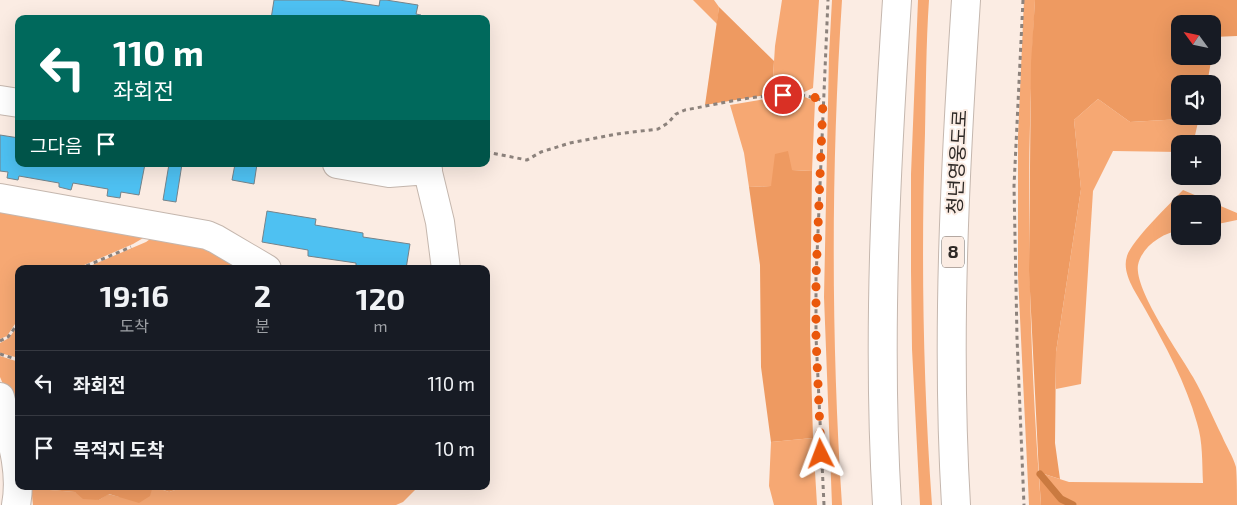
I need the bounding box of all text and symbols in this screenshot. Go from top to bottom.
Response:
north arrow [1171,15,1221,65]
map controls [1171,15,1221,245]
text: 110 m [113,31,204,73]
icon: left [30,35,95,100]
pin [762,74,804,116]
button: sound [1171,75,1221,125]
text: 좌회전 [113,77,174,103]
icon: arrive [769,81,797,109]
street label: 청년영웅도로 [942,109,971,215]
icon: arrive [92,130,120,158]
text: 그다음 [30,134,82,157]
button: + [1171,135,1221,185]
button: − [1171,195,1221,245]
road number: 8 [942,236,964,268]
text: 19:16 [100,277,169,313]
text: 2 [254,277,271,313]
text: 120 [356,280,405,316]
text: 도착 [120,316,149,335]
text: 분 [255,316,270,335]
text: m [374,316,388,335]
icon: left [30,369,58,397]
text: 110 m [428,372,475,395]
text: 좌회전 [73,373,125,396]
position arrow [794,427,846,479]
icon: arrive [30,434,58,462]
text: 10 m [435,437,475,460]
text: 목적지 도착 [73,438,165,461]

